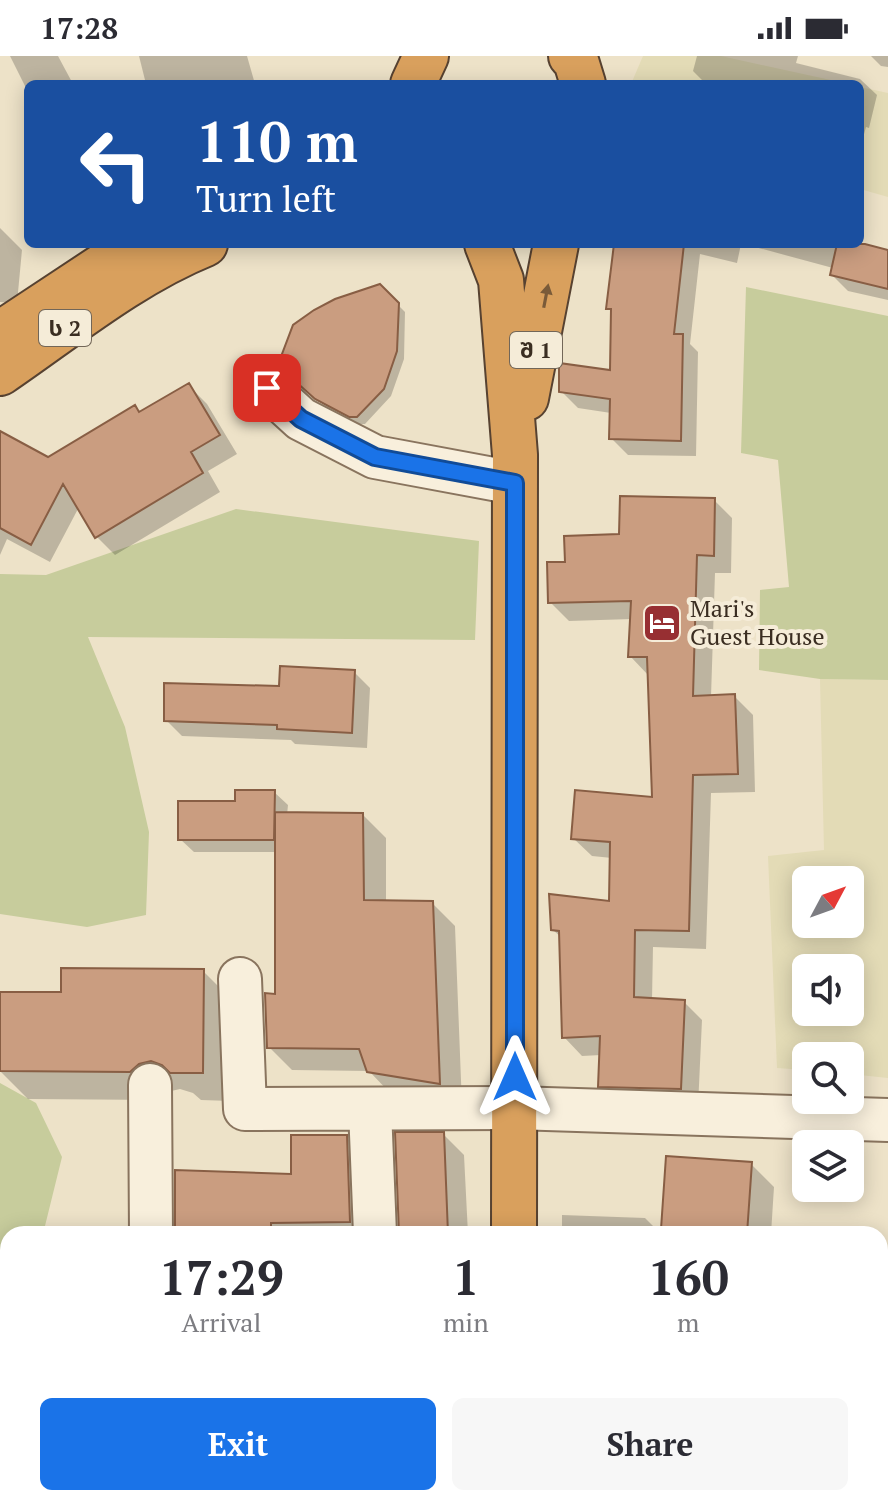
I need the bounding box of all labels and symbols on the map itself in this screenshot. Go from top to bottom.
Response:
one-way arrow [540,283,553,308]
road number: ს 2 [39,310,91,346]
road number: შ 1 [510,332,562,368]
pin [233,354,301,422]
place label: Mari's Guest House [690,592,824,652]
hotel icon: Mari's Guest House [641,602,683,644]
north arrow [792,866,864,938]
position arrow [473,1035,557,1119]

